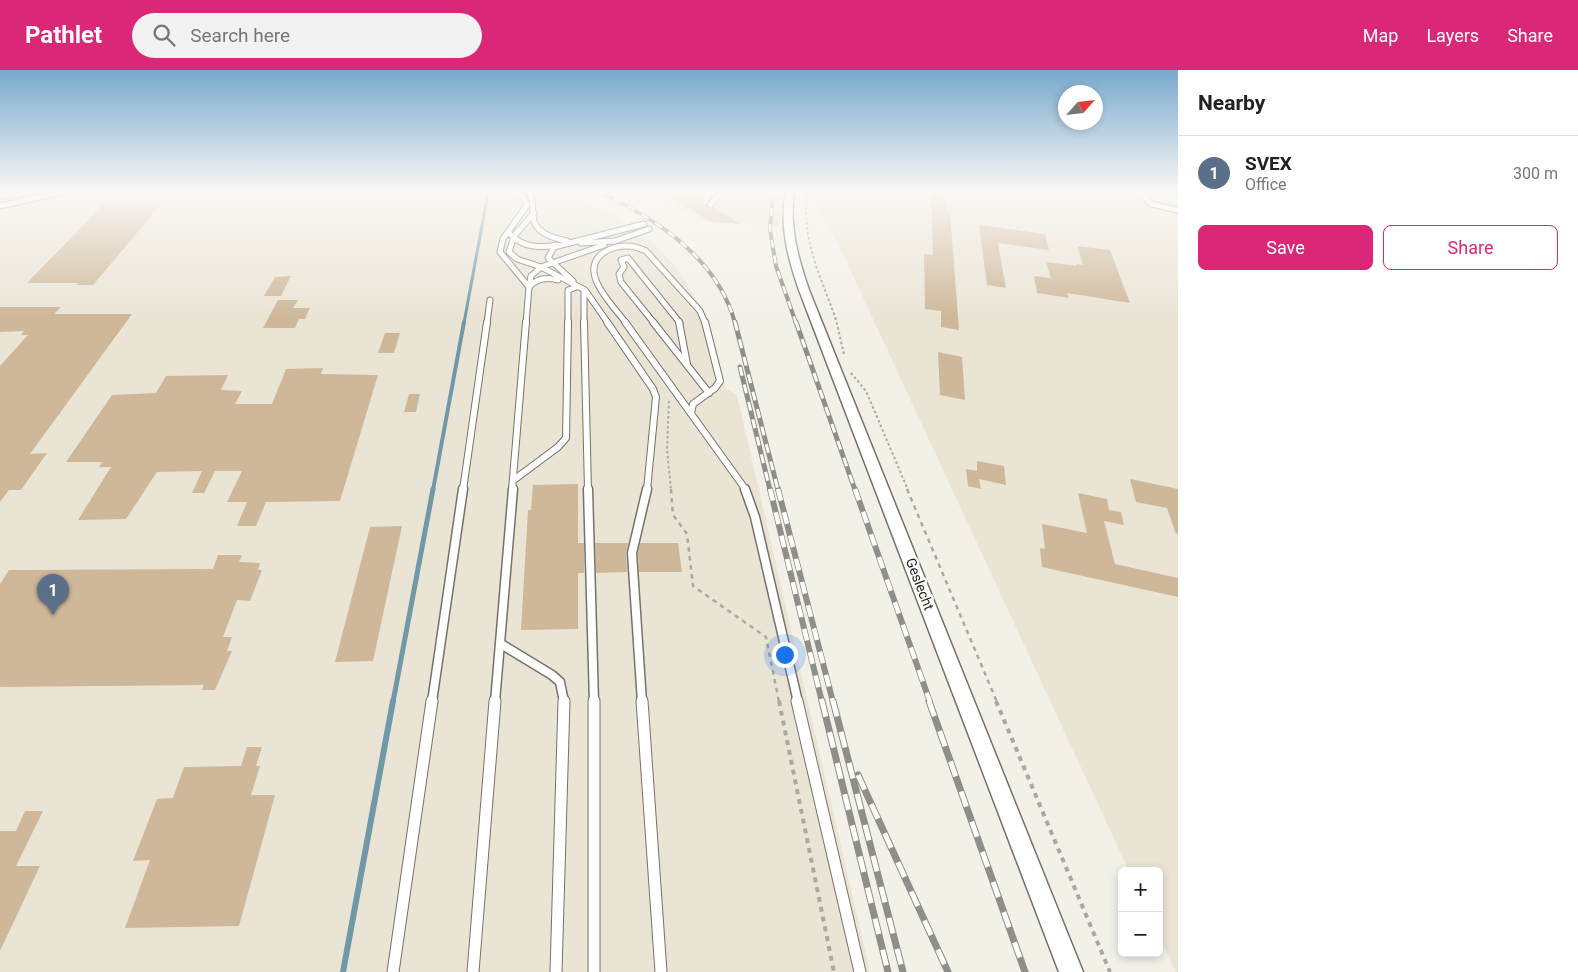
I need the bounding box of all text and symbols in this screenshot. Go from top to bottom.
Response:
search box [132,13,482,58]
text: Pathlet [25,21,102,49]
icon: search [150,21,178,49]
text: Search here [190,24,290,47]
text: Map [1363,25,1398,46]
text: Layers [1426,25,1479,46]
text: Share [1507,25,1553,46]
north arrow [1058,85,1103,130]
text: Nearby [1198,91,1265,115]
text: SVEX [1245,152,1292,175]
text: 1 [1209,164,1219,183]
text: 300 m [1513,164,1558,183]
text: Office [1245,175,1287,194]
button: Save [1198,225,1373,270]
button: Share [1383,225,1558,270]
street label: Geslecht [903,556,937,613]
pin: 1 [37,574,69,615]
your location [772,642,798,668]
map controls [1118,867,1163,957]
button: + [1118,867,1163,912]
button: − [1118,912,1163,957]

